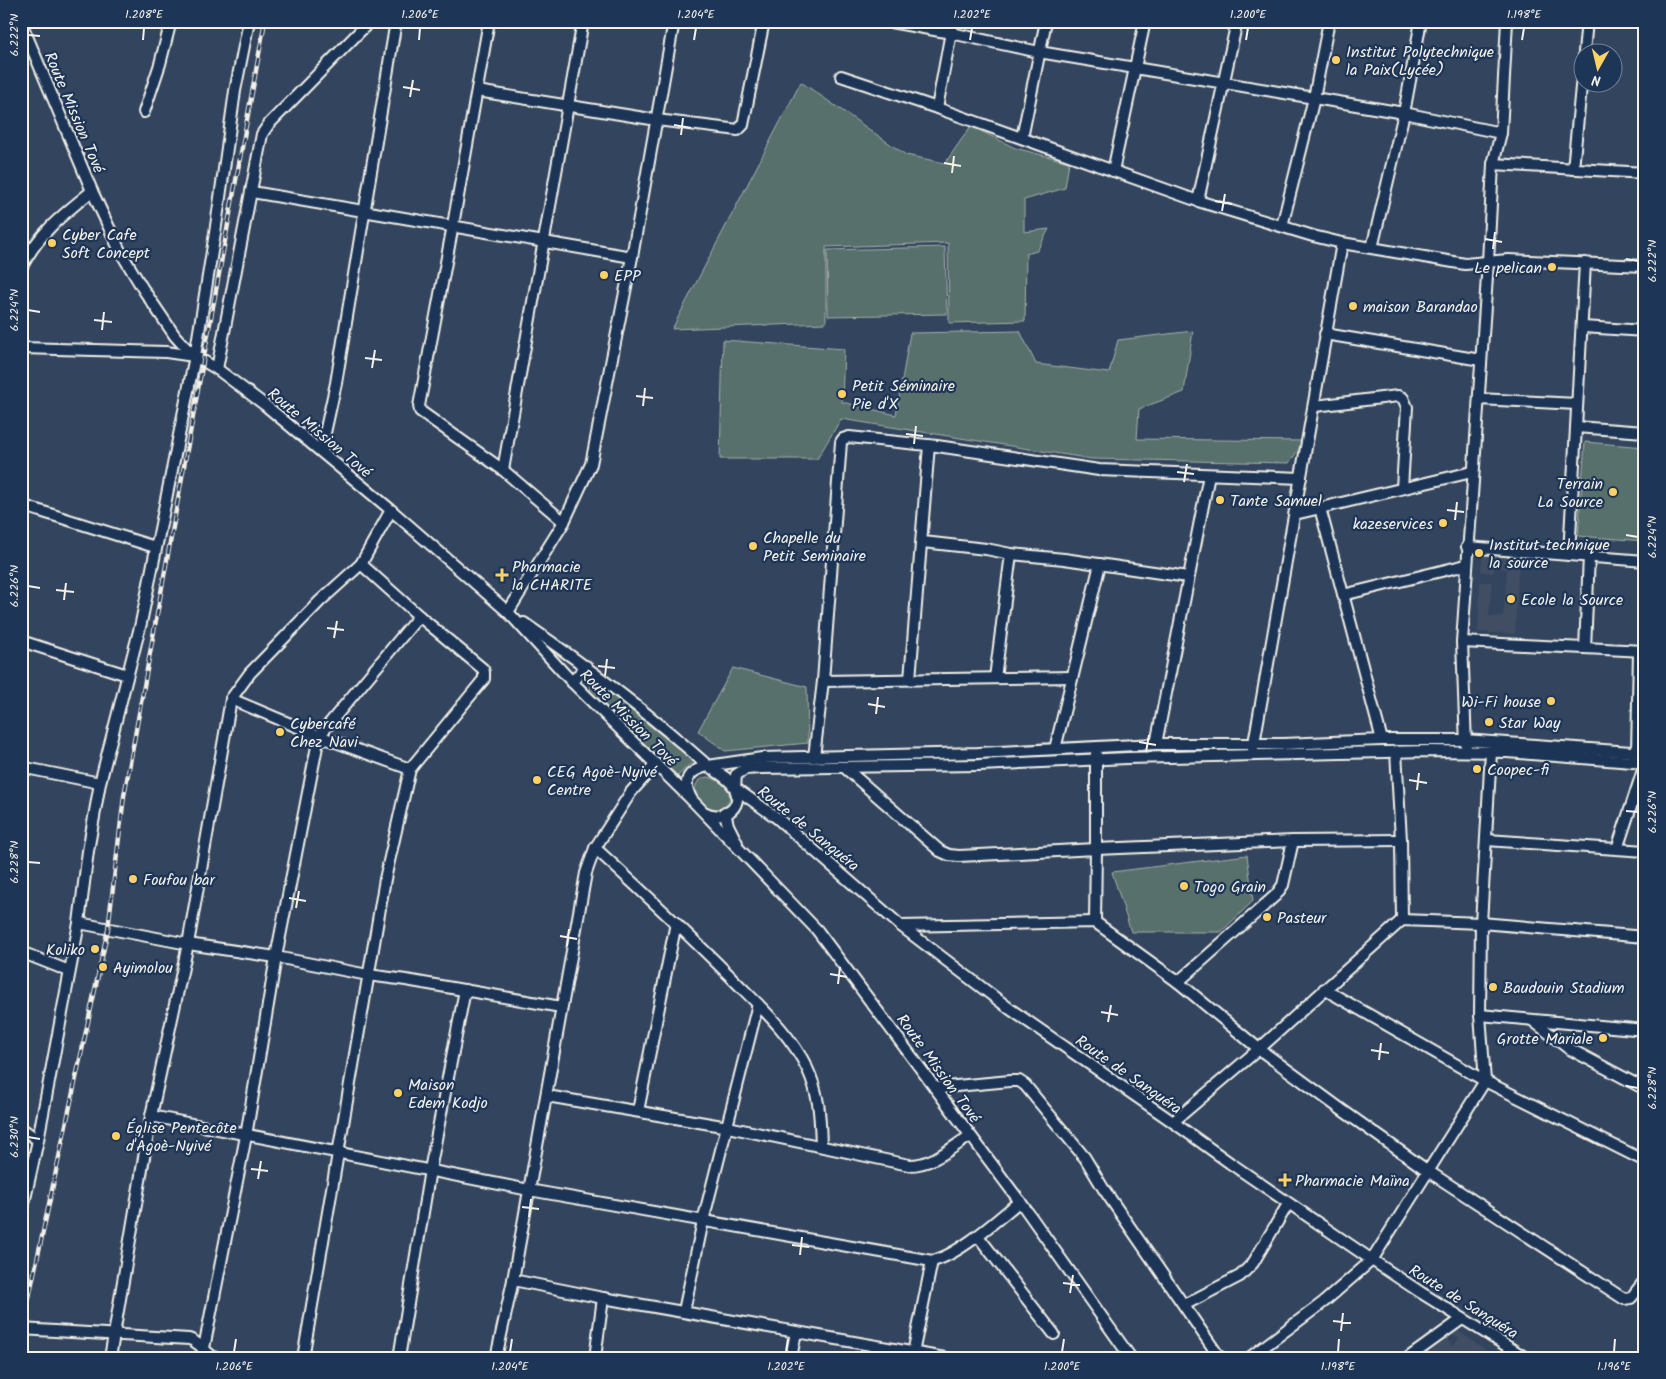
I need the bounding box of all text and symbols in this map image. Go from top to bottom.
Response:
text: 1.208°E [125,5,164,24]
text: 1.206°E [401,5,440,24]
text: 1.204°E [677,5,716,24]
text: 1.202°E [953,5,992,24]
text: 1.200°E [1230,5,1267,24]
text: 1.198°E [1507,5,1542,24]
text: 6.222°N [5,14,24,56]
place label: Institut Polytechnique la Paix(Lycée) [1346,40,1494,83]
north arrow [1574,42,1624,92]
street label: Route Mission Tové [37,48,111,178]
marker: Institut Polytechnique la Paix(Lycée) [1330,54,1342,66]
text: N [1590,68,1602,91]
place label: Cyber Cafe Soft Concept [62,223,151,266]
marker: Cyber Cafe Soft Concept [46,237,58,249]
text: 6.222°N [1643,240,1662,282]
place label: Le pelican [1474,256,1542,281]
marker: Le pelican [1546,261,1558,273]
place label: EPP [614,264,641,289]
marker: EPP [598,269,610,281]
text: 6.224°N [5,289,24,331]
place label: maison Barandao [1363,295,1478,320]
marker: maison Barandao [1347,300,1359,312]
place label: Petit Séminaire Pie d'X [852,374,955,417]
street label: Route Mission Tové [261,382,378,485]
marker: Petit Séminaire Pie d'X [836,388,848,400]
place label: Terrain La Source [1537,472,1603,515]
marker: Terrain La Source [1607,486,1619,498]
place label: Tante Samuel [1230,489,1322,514]
marker: Tante Samuel [1214,494,1226,506]
place label: kazeservices [1353,512,1433,537]
text: 6.224°N [1643,516,1662,558]
marker: kazeservices [1437,517,1449,529]
place label: Chapelle du Petit Seminaire [763,526,866,569]
place label: Institut technique la source [1489,533,1610,576]
marker: Chapelle du Petit Seminaire [747,540,759,552]
marker: Institut technique la source [1473,547,1485,559]
place label: Pharmacie la CHARITE [512,555,593,598]
text: 6.226°N [5,565,24,607]
marker: Pharmacie la CHARITE [496,569,508,581]
place label: Ecole la Source [1521,588,1623,613]
marker: Ecole la Source [1505,593,1517,605]
street label: Route Mission Tové [573,663,683,773]
place label: Wi-Fi house [1461,690,1541,715]
marker: Wi-Fi house [1545,695,1557,707]
place label: Star Way [1499,711,1561,736]
place label: Cybercafé Chez Navi [290,712,359,755]
marker: Star Way [1483,716,1495,728]
marker: Cybercafé Chez Navi [274,726,286,738]
place label: Coopec-fi [1487,758,1549,783]
place label: CEG Agoè-Nyivé Centre [547,760,658,803]
marker: Coopec-fi [1471,763,1483,775]
marker: CEG Agoè-Nyivé Centre [531,774,543,786]
street label: Route de Sanguéra [751,780,865,878]
text: 6.226°N [1643,791,1662,833]
text: 6.228°N [5,841,24,883]
place label: Foufou bar [143,868,217,893]
marker: Foufou bar [127,873,139,885]
place label: Togo Grain [1194,875,1266,900]
marker: Togo Grain [1178,880,1190,892]
place label: Pasteur [1277,906,1328,931]
marker: Pasteur [1261,911,1273,923]
place label: Koliko [46,938,85,963]
marker: Koliko [89,943,101,955]
place label: Ayimolou [113,956,173,981]
marker: Ayimolou [97,961,109,973]
place label: Baudouin Stadium [1503,976,1625,1001]
marker: Baudouin Stadium [1487,981,1499,993]
street label: Route Mission Tové [890,1009,987,1130]
place label: Grotte Mariale [1497,1027,1593,1052]
street label: Route de Sanguéra [1070,1029,1187,1121]
marker: Grotte Mariale [1597,1032,1609,1044]
text: 6.228°N [1643,1067,1662,1109]
place label: Maison Edem Kodjo [408,1073,488,1116]
marker: Maison Edem Kodjo [392,1087,404,1099]
text: 6.230°N [5,1116,24,1158]
place label: Église Pentecôte d'Agoè-Nyivé [126,1116,237,1159]
marker: Église Pentecôte d'Agoè-Nyivé [110,1130,122,1142]
place label: Pharmacie Maïna [1295,1169,1410,1194]
marker: Pharmacie Maïna [1279,1174,1291,1186]
street label: Route de Sanguéra [1403,1258,1523,1346]
text: 1.206°E [215,1357,254,1376]
text: 1.204°E [491,1357,530,1376]
text: 1.202°E [767,1357,806,1376]
text: 1.200°E [1044,1357,1081,1376]
text: 1.198°E [1321,1357,1356,1376]
text: 1.196°E [1597,1357,1632,1376]

